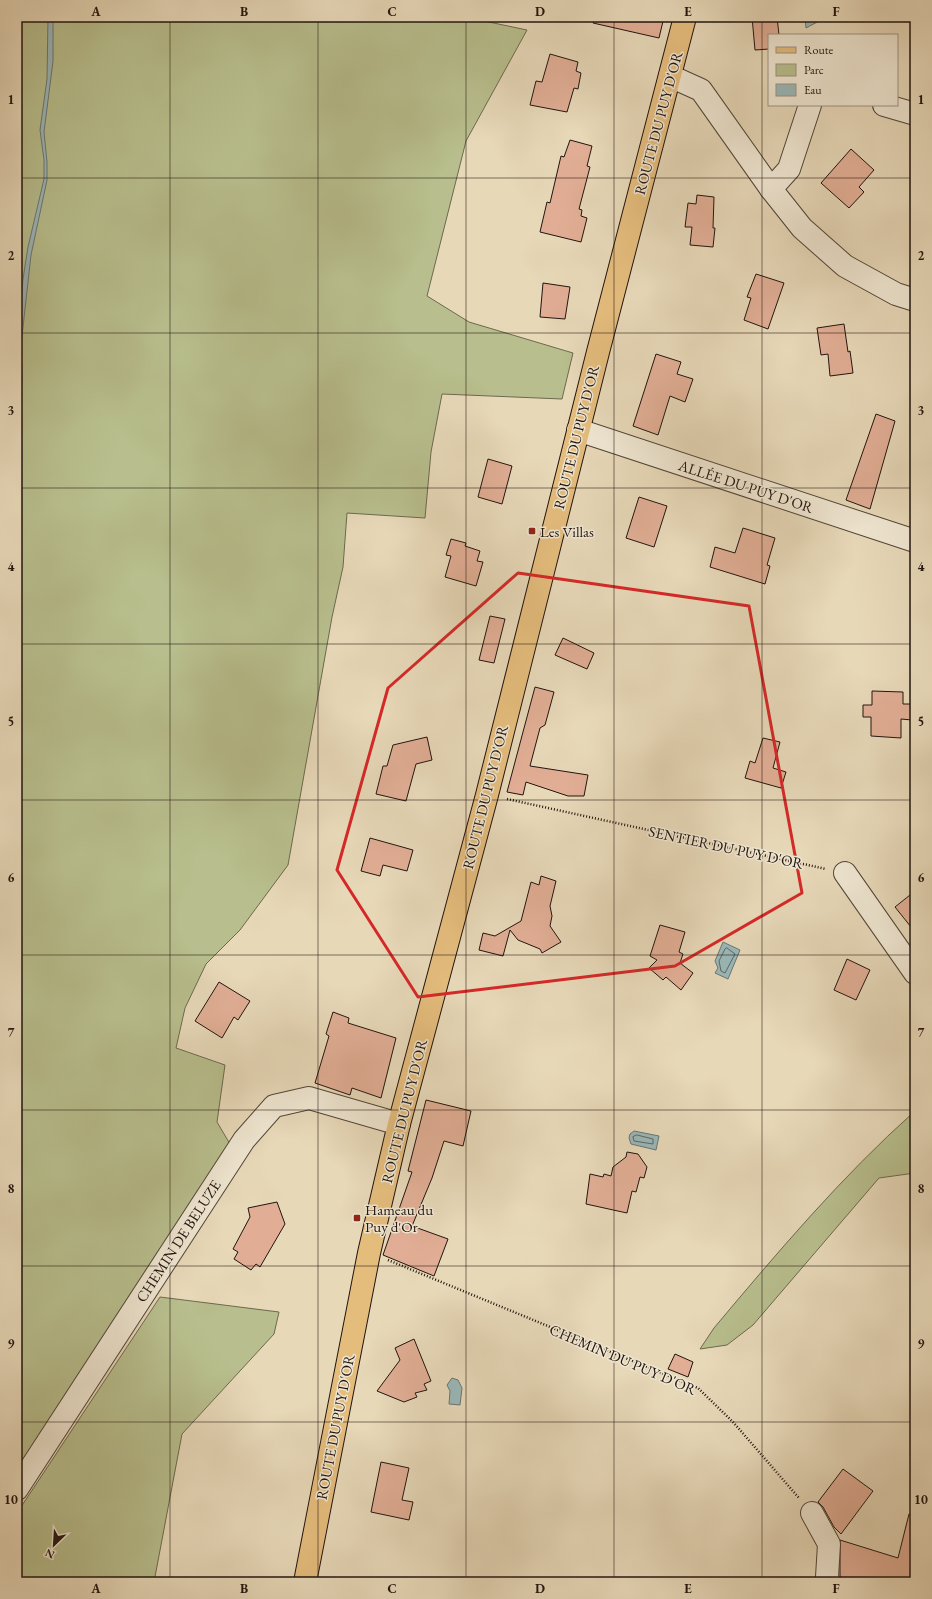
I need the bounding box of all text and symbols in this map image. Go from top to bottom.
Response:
text: A [90,3,101,20]
text: B [240,3,248,20]
text: C [387,3,397,20]
text: D [535,3,545,20]
text: E [684,3,692,20]
text: F [832,3,840,20]
legend [768,34,898,106]
text: Route [804,42,834,58]
street label: ROUTE DU PUY D'OR [630,49,686,197]
text: Parc [804,62,824,78]
text: Eau [804,82,822,98]
text: 1 [8,91,15,108]
text: 1 [918,91,925,108]
text: 2 [8,247,15,264]
text: 2 [918,247,925,264]
street label: ROUTE DU PUY D'OR [549,363,603,511]
text: 3 [8,402,15,419]
text: 3 [918,402,925,419]
street label: ALLÉE DU PUY D'OR [675,455,816,517]
place label: Les Villas [540,522,594,541]
marker: Les Villas [527,526,537,536]
text: 4 [8,558,15,575]
text: 4 [918,558,925,575]
text: 5 [8,713,14,730]
text: 5 [918,713,924,730]
street label: ROUTE DU PUY D'OR [458,723,512,871]
street label: SENTIER DU PUY D'OR [647,821,805,873]
text: 6 [8,869,15,886]
text: 6 [918,869,925,886]
text: 7 [8,1024,15,1041]
text: 7 [918,1024,925,1041]
street label: ROUTE DU PUY D'OR [377,1037,431,1185]
street label: CHEMIN DE BELUZE [131,1176,225,1306]
text: 8 [8,1180,15,1197]
text: 8 [918,1180,925,1197]
place label: Hameau du Puy d'Or [365,1200,433,1236]
marker: Hameau du Puy d'Or [352,1213,362,1223]
street label: CHEMIN DU PUY D'OR [547,1319,700,1399]
text: 9 [8,1335,15,1352]
text: 9 [918,1335,925,1352]
street label: ROUTE DU PUY D'OR [312,1352,358,1501]
text: 10 [4,1491,18,1508]
text: 10 [914,1491,928,1508]
north arrow [34,1525,74,1565]
text: N [43,1546,57,1562]
text: A [90,1580,101,1597]
text: B [240,1580,248,1597]
text: C [387,1580,397,1597]
text: D [535,1580,545,1597]
text: E [684,1580,692,1597]
text: F [832,1580,840,1597]

